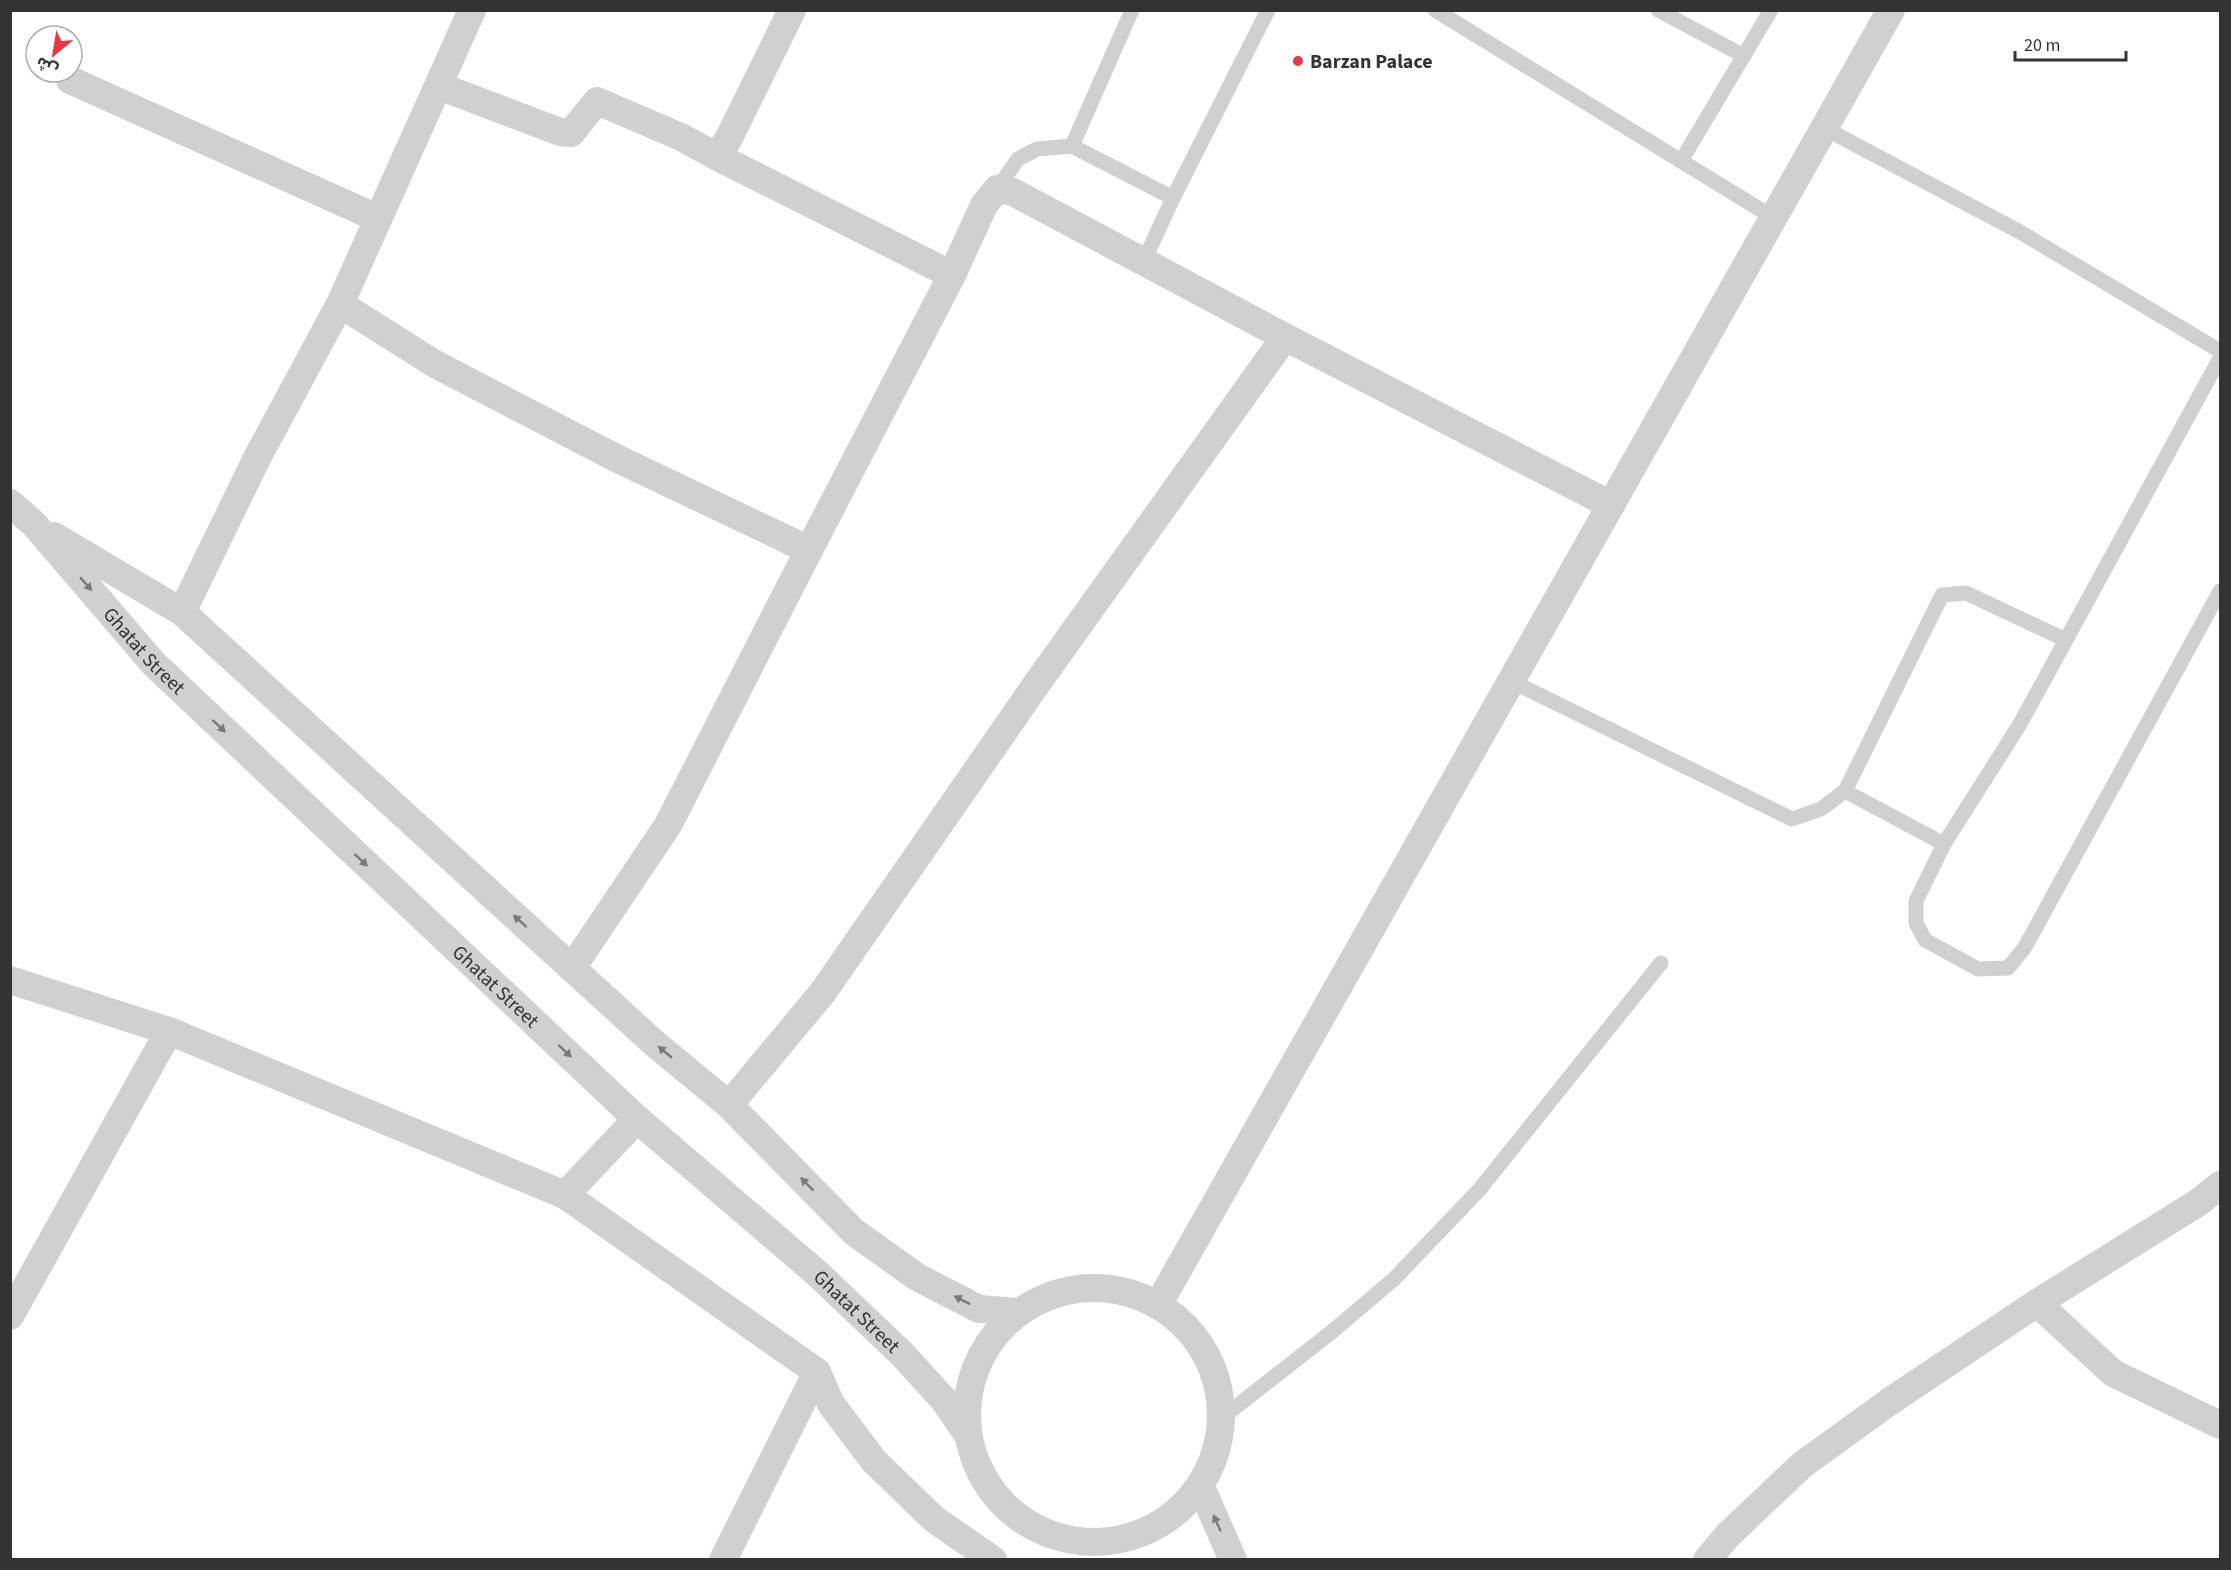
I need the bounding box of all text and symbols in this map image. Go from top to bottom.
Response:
north arrow [24,24,84,84]
scale bar [2015,24,2126,62]
text: 20 m [2024,33,2060,58]
place label: Barzan Palace [1310,48,1433,76]
text: ش [32,51,62,81]
marker: Barzan Palace [1291,54,1305,68]
one-way arrow [79,576,92,591]
street label: Ghatat Street [96,601,191,702]
one-way arrow [212,719,227,733]
one-way arrow [354,852,368,866]
one-way arrow [513,915,528,928]
street label: Ghatat Street [446,939,545,1035]
one-way arrow [557,1044,572,1058]
one-way arrow [657,1046,672,1058]
one-way arrow [801,1178,815,1192]
street label: Ghatat Street [807,1264,906,1360]
one-way arrow [953,1295,970,1305]
one-way arrow [1212,1514,1222,1532]

